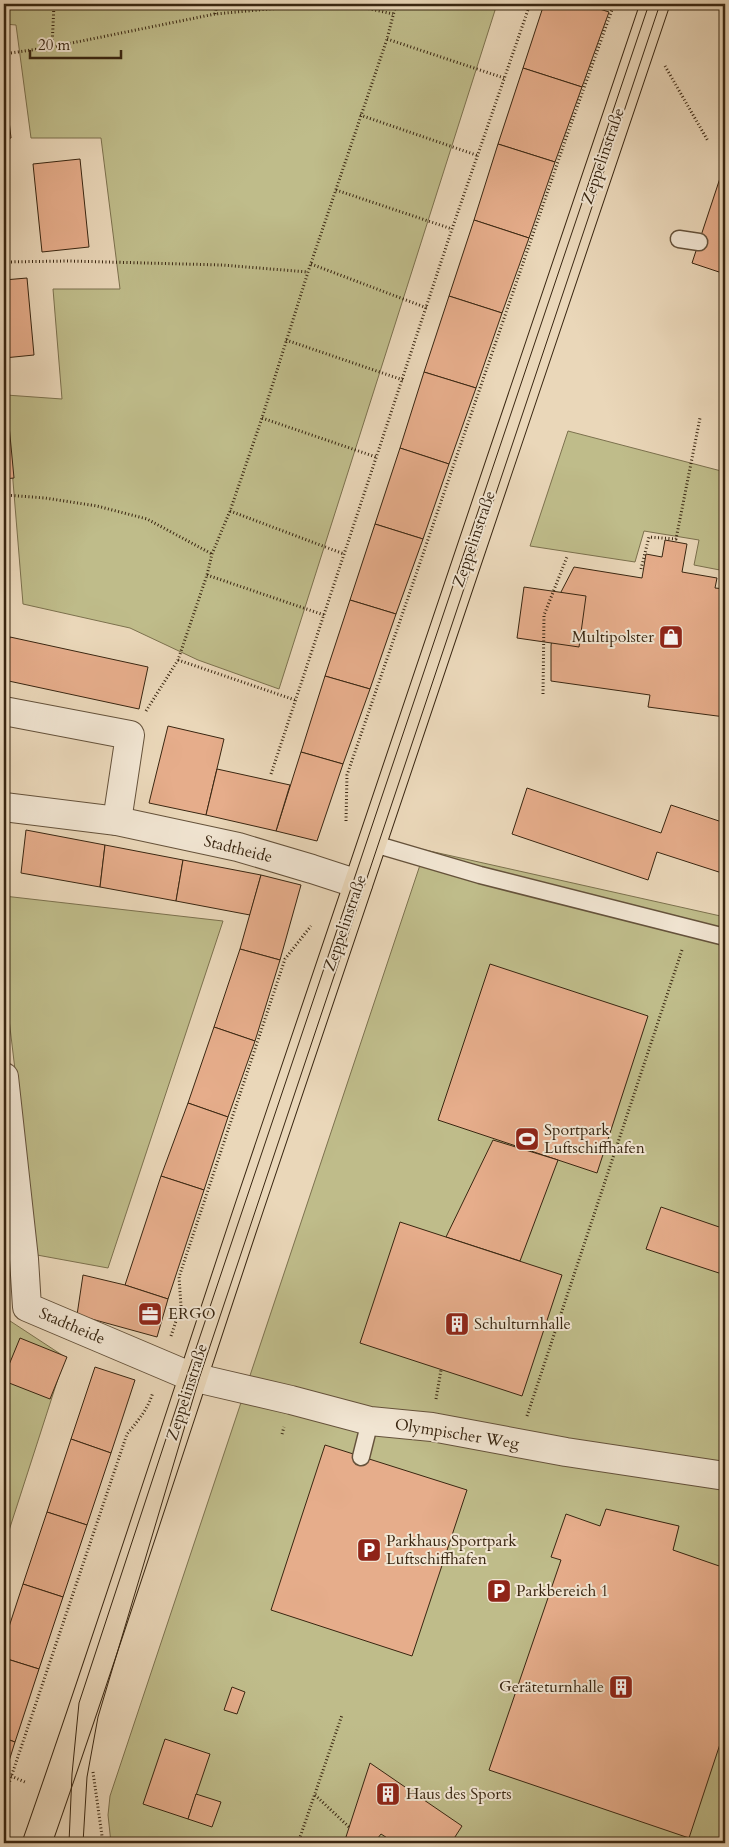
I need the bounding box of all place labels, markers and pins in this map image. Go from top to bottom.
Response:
shop icon: Multipolster [658,624,684,650]
place label: Multipolster [572,626,654,648]
place label: Sportpark Luftschiffhafen [544,1119,645,1159]
sports icon: Sportpark Luftschiffhafen [514,1126,540,1152]
office icon: ERGO [137,1301,163,1327]
place label: ERGO [168,1303,215,1325]
building icon: Schulturnhalle [444,1311,470,1337]
place label: Schulturnhalle [474,1313,571,1335]
place label: Parkhaus Sportpark Luftschiffhafen [386,1530,517,1570]
parking icon: Parkhaus Sportpark Luftschiffhafen [356,1537,382,1563]
parking icon: Parkbereich 1 [486,1578,512,1604]
place label: Parkbereich 1 [516,1580,609,1602]
building icon: Geräteturnhalle [608,1674,634,1700]
place label: Geräteturnhalle [499,1676,604,1698]
building icon: Haus des Sports [375,1781,401,1807]
place label: Haus des Sports [406,1783,512,1805]

